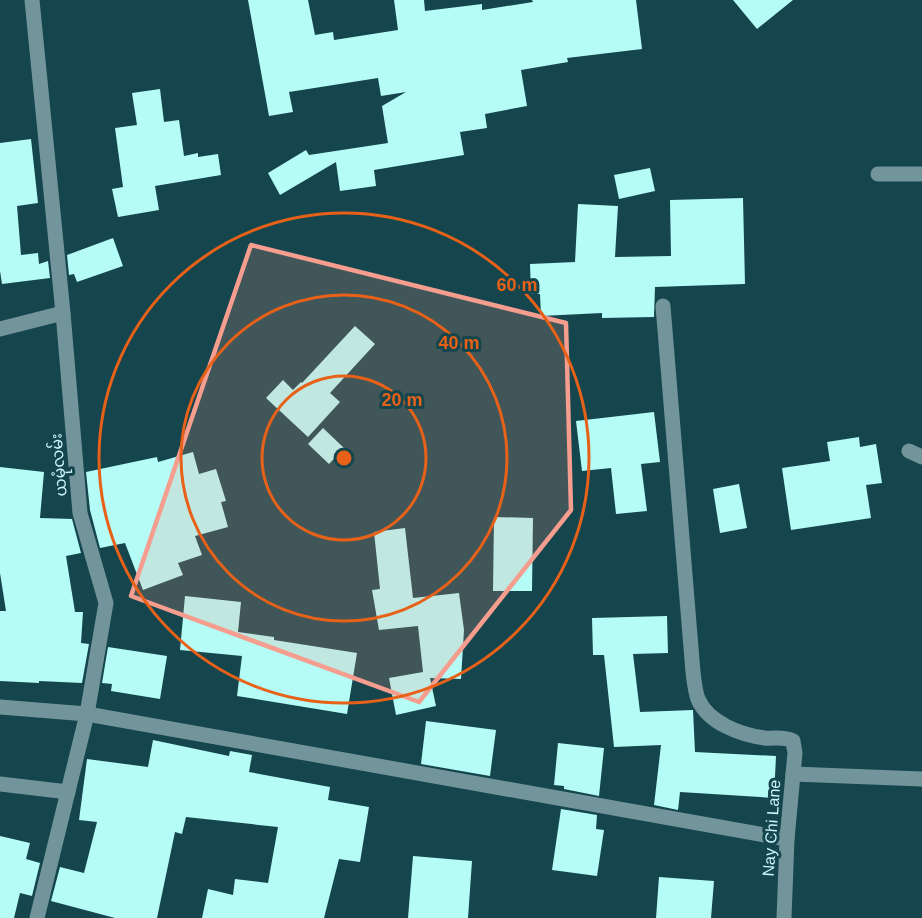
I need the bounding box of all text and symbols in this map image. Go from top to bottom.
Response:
text: 60 m [496,275,538,295]
text: 40 m [438,333,480,353]
text: 20 m [381,390,423,410]
street label: ယမုံလမ်း [44,432,76,497]
centre of rings [334,448,354,468]
street label: Nay Chi Lane [760,779,783,877]

